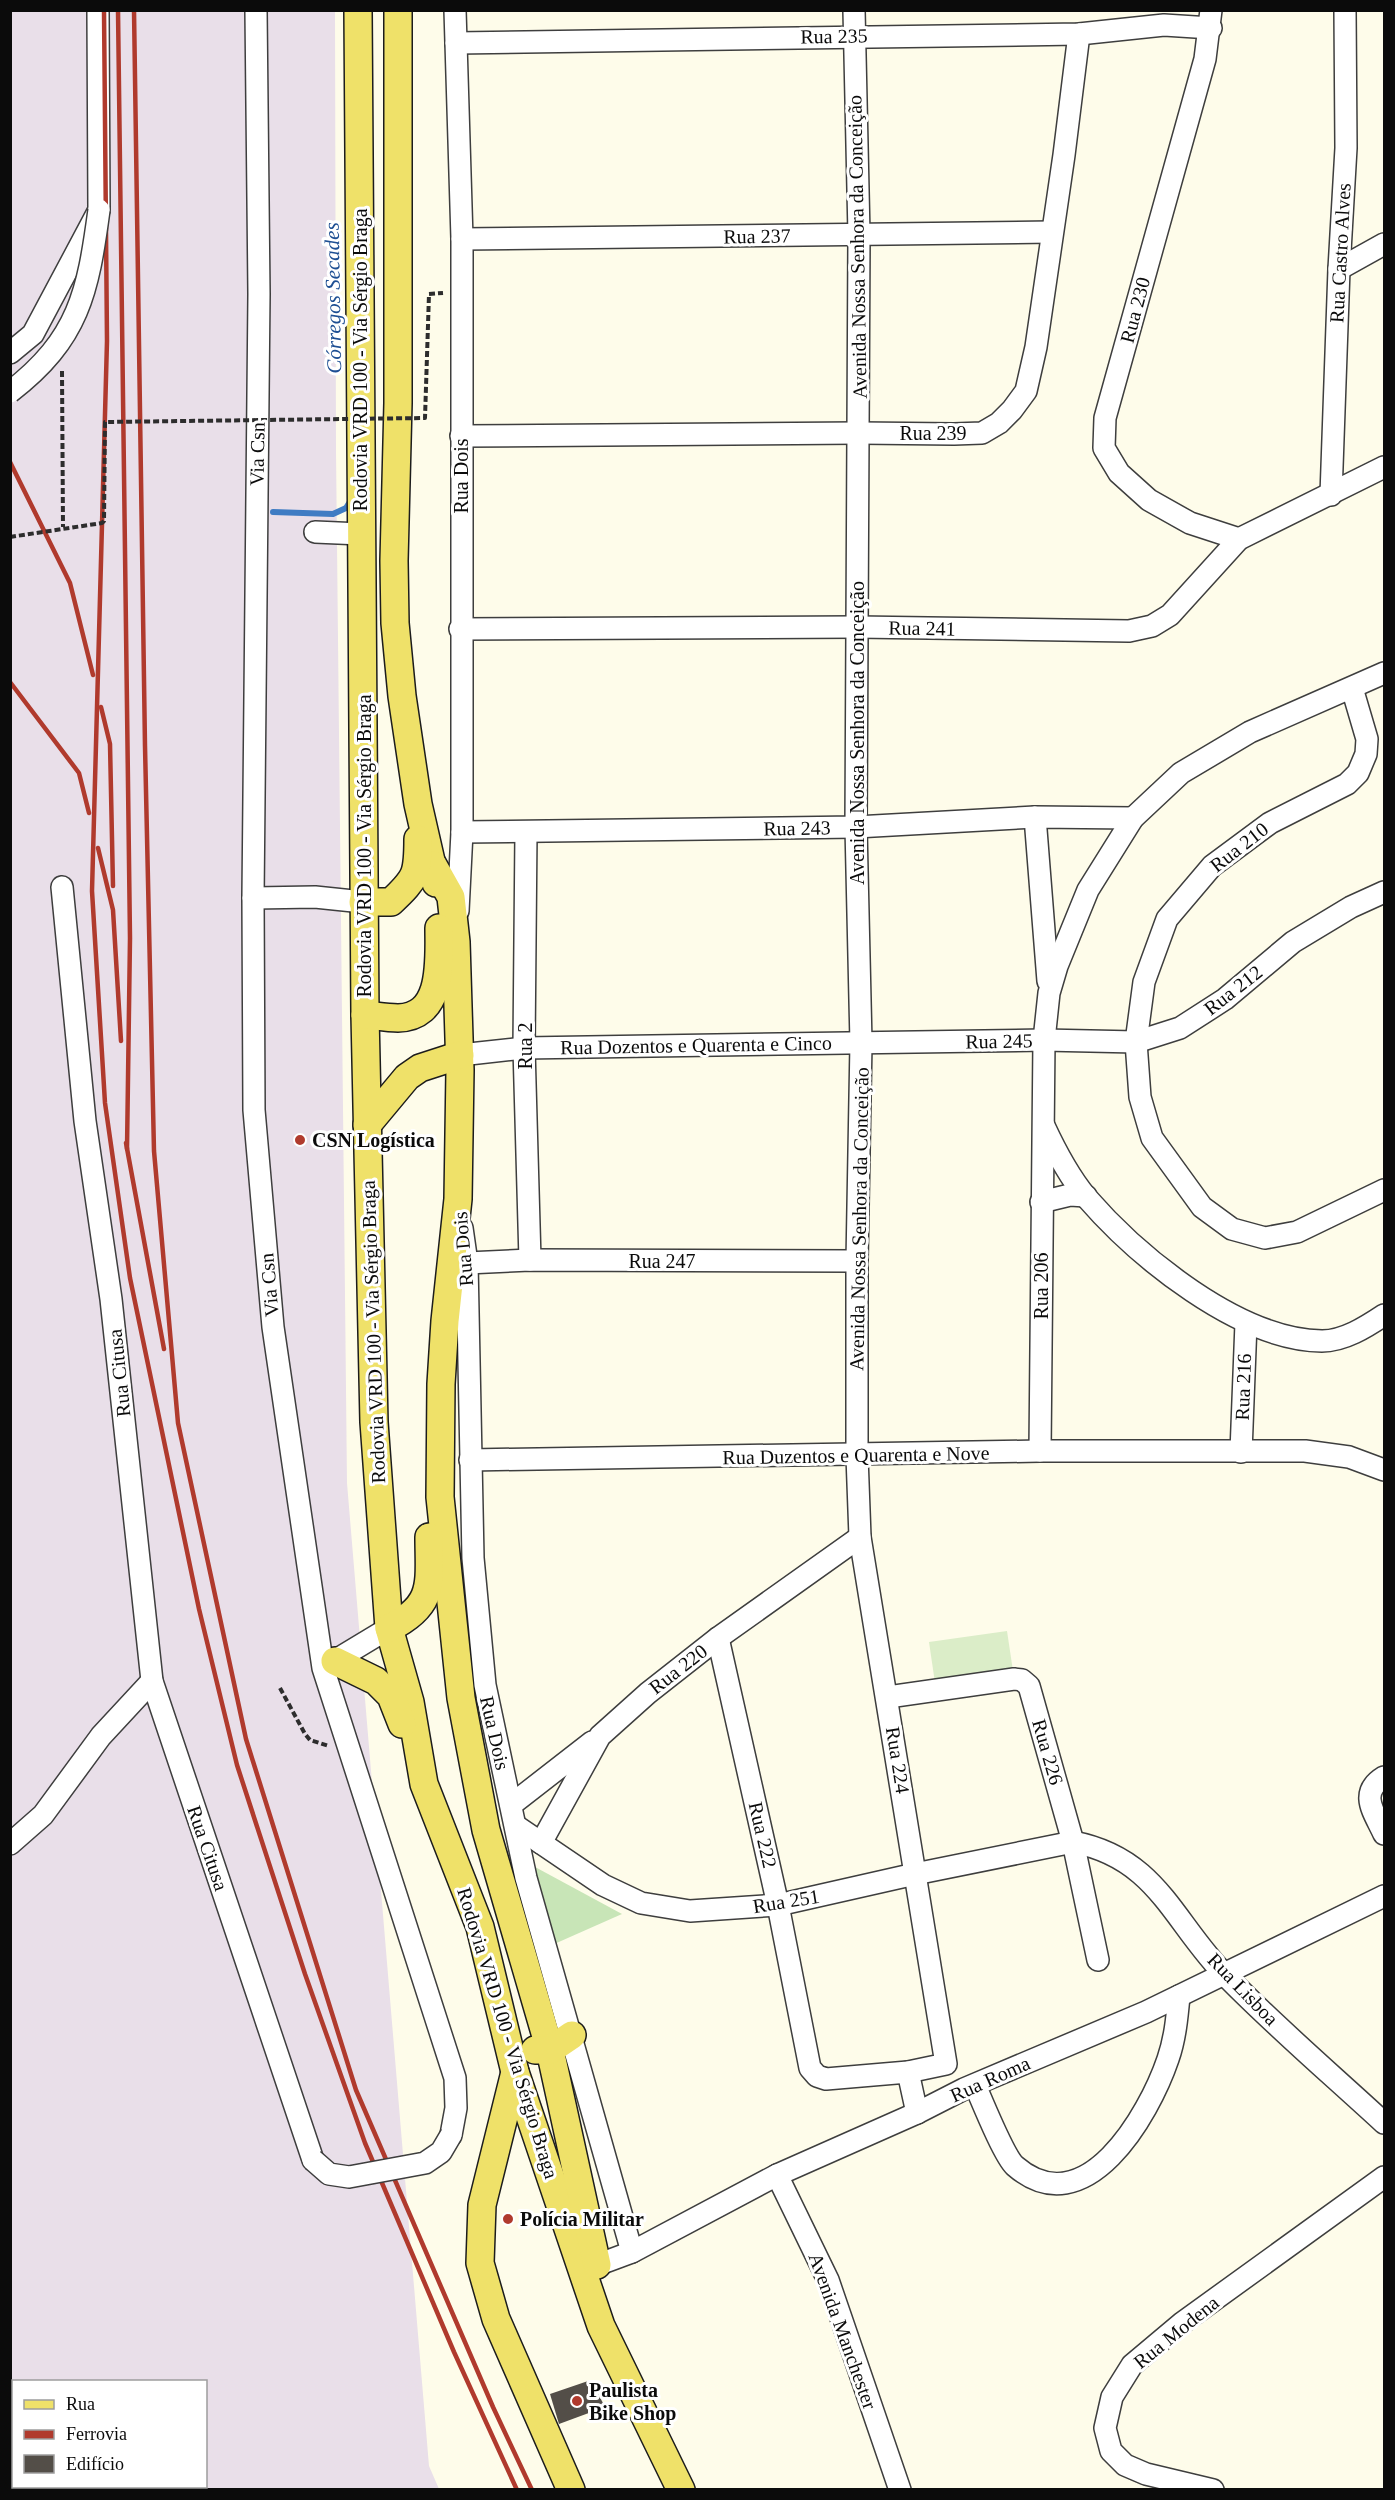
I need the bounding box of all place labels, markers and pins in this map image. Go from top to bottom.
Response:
place label: CSN Logística [312,1129,435,1152]
marker: CSN Logística [293,1133,307,1147]
place label: Polícia Militar [520,2208,644,2230]
marker: Polícia Militar [501,2212,515,2226]
place label: Paulista Bike Shop [589,2379,676,2425]
marker: Paulista Bike Shop [570,2394,584,2408]

